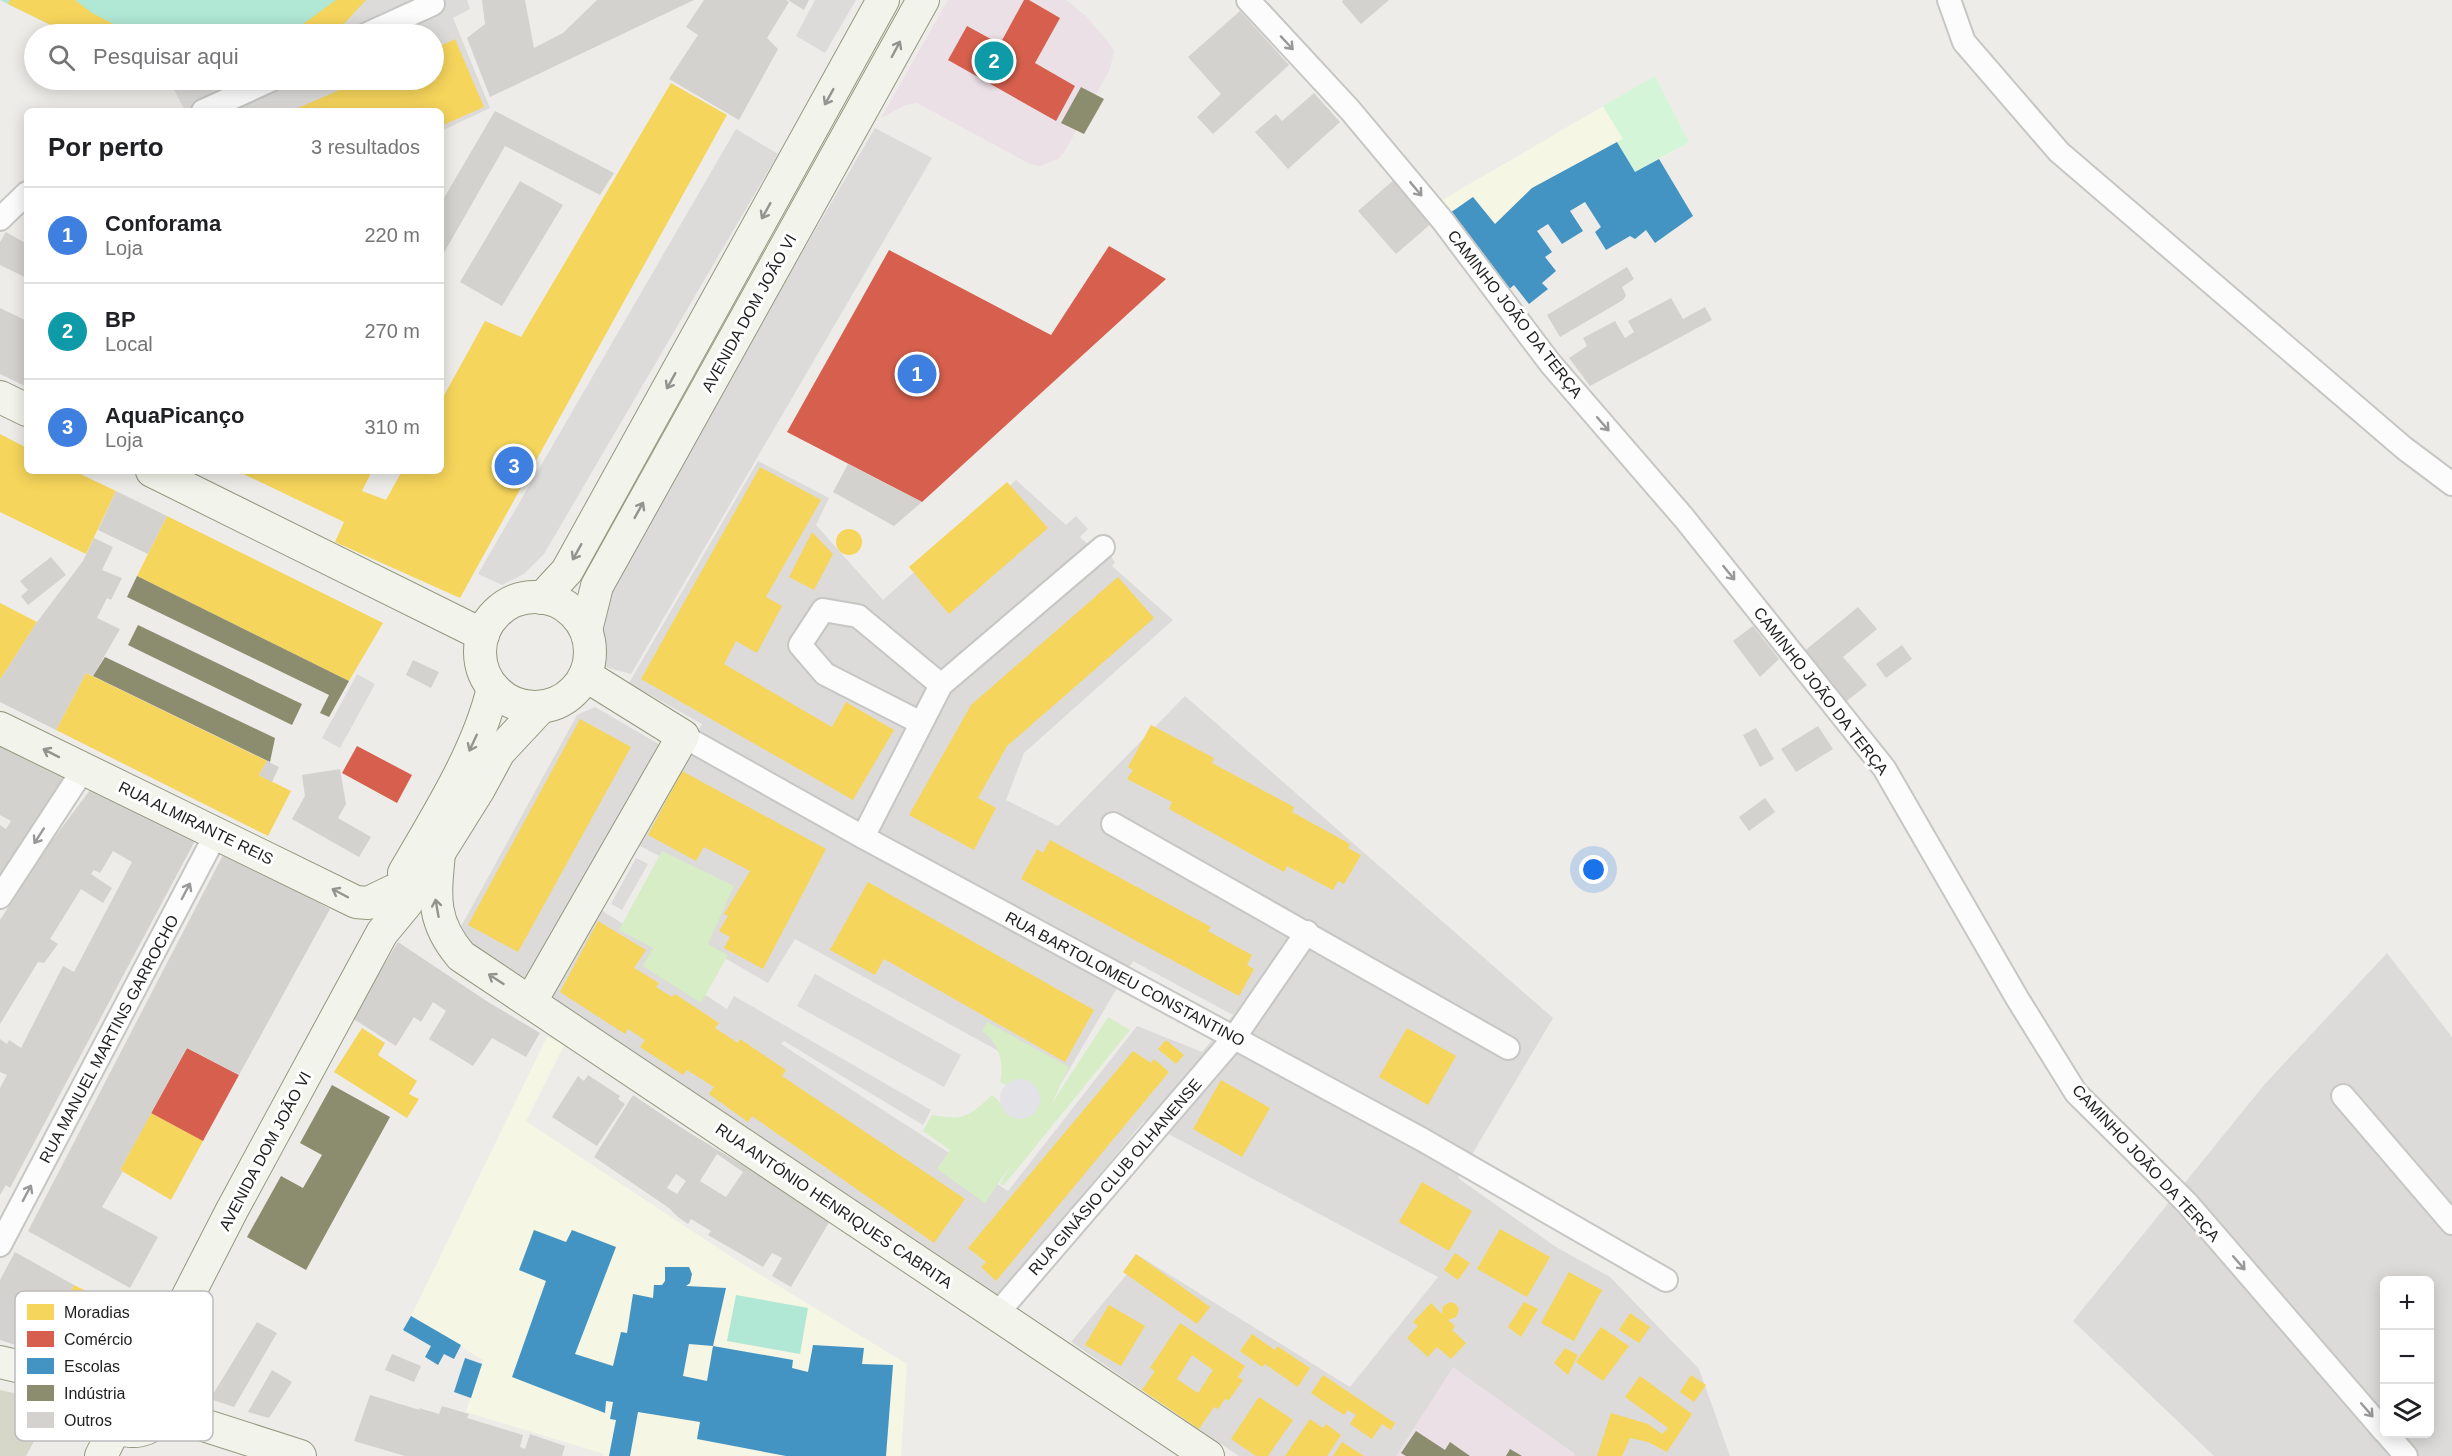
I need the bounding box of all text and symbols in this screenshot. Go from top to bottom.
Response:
search box [24,24,444,90]
one-way arrow [1280,35,1294,50]
pin: 2 [974,38,1014,84]
icon: search [45,41,78,74]
one-way arrow [890,41,902,58]
text: Pesquisar aqui [93,44,239,69]
one-way arrow [823,88,835,105]
text: Por perto [48,132,164,162]
text: 3 resultados [311,136,420,158]
one-way arrow [1410,181,1423,197]
one-way arrow [760,202,772,219]
text: Conforama [105,211,221,236]
text: 1 [62,224,73,246]
text: 220 m [364,224,420,246]
street label: CAMINHO JOÃO DA TERÇA [1444,226,1587,401]
street label: AVENIDA DOM JOÃO VI [697,230,799,395]
text: Loja [105,237,143,259]
text: BP [105,307,136,332]
text: 2 [62,320,73,342]
text: 270 m [364,320,420,342]
text: Local [105,333,153,355]
pin: 1 [898,352,936,397]
one-way arrow [665,372,677,389]
text: AquaPicanço [105,403,244,428]
text: 3 [62,416,73,438]
text: 310 m [364,416,420,438]
one-way arrow [1596,416,1609,432]
text: Loja [105,429,143,451]
pin: 3 [494,444,534,488]
one-way arrow [633,502,645,519]
one-way arrow [571,543,583,560]
one-way arrow [1722,565,1735,581]
street label: CAMINHO JOÃO DA TERÇA [1750,603,1893,778]
one-way arrow [467,733,479,751]
one-way arrow [42,747,60,759]
street label: RUA ALMIRANTE REIS [116,778,276,868]
one-way arrow [33,827,45,844]
your location [1579,855,1608,884]
one-way arrow [181,882,192,900]
one-way arrow [331,887,349,898]
one-way arrow [431,899,442,918]
street label: RUA BARTOLOMEU CONSTANTINO [1002,908,1248,1050]
street label: RUA MANUEL MARTINS GARROCHO [36,912,182,1166]
one-way arrow [488,972,505,984]
street label: AVENIDA DOM JOÃO VI [214,1068,314,1233]
street label: RUA GINÁSIO CLUB OLHANENSE [1024,1075,1205,1279]
street label: CAMINHO JOÃO DA TERÇA [2069,1080,2225,1245]
street label: RUA ANTÓNIO HENRIQUES CABRITA [713,1119,956,1292]
one-way arrow [22,1185,33,1203]
one-way arrow [2232,1255,2246,1270]
map controls [2380,1276,2434,1438]
button: + [2380,1276,2434,1330]
legend [15,1291,213,1441]
text: Moradias [64,1304,130,1321]
button: − [2380,1330,2434,1384]
text: Comércio [64,1331,133,1348]
text: Escolas [64,1358,120,1375]
button: layers [2380,1384,2434,1438]
text: Indústria [64,1385,125,1402]
one-way arrow [2360,1402,2374,1417]
text: Outros [64,1412,112,1429]

